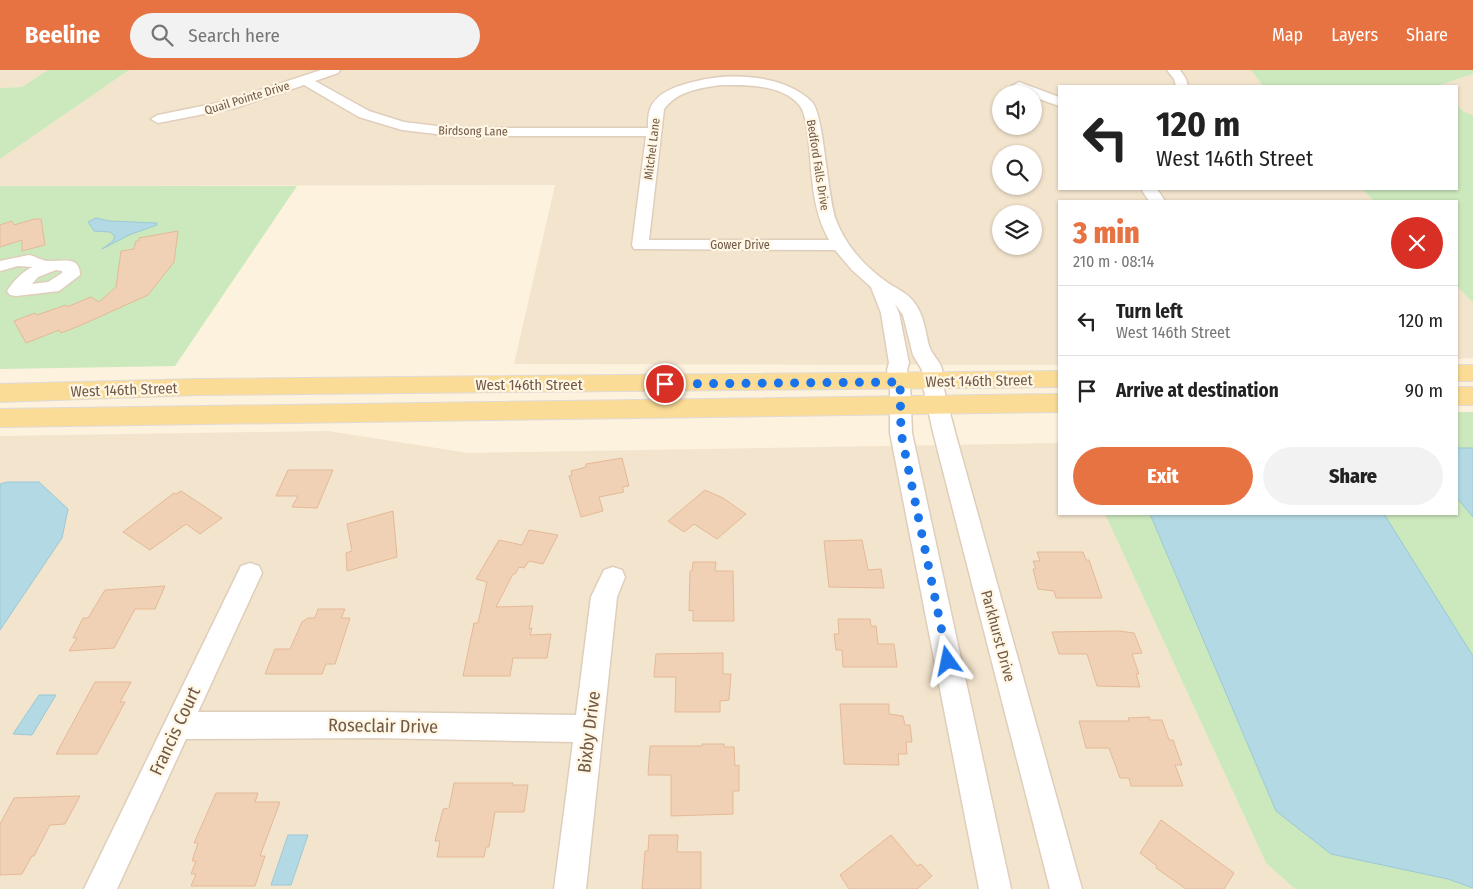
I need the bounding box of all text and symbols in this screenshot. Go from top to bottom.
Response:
search box [130,13,480,58]
text: Beeline [25,21,100,49]
icon: search [148,21,176,49]
text: Search here [188,24,280,47]
text: Map [1272,24,1303,46]
text: Layers [1331,24,1378,46]
text: Share [1406,24,1448,46]
street label: Quail Pointe Drive [203,78,291,118]
map controls [992,85,1042,255]
button: sound [992,85,1042,135]
text: 120 m [1156,103,1240,145]
icon: left [1073,105,1138,170]
street label: Mitchel Lane [641,117,663,181]
street label: Bedford Falls Drive [804,119,832,212]
street label: Birdsong Lane [438,123,508,139]
button: search [992,145,1042,195]
text: West 146th Street [1156,145,1313,172]
button: layers [992,205,1042,255]
text: 3 min [1073,215,1140,251]
button: close [1391,217,1443,269]
street label: Gower Drive [710,238,770,252]
text: 210 m · 08:14 [1073,252,1154,271]
text: Turn left [1116,300,1183,323]
icon: left [1073,307,1101,335]
text: 120 m [1398,309,1443,332]
text: West 146th Street [1116,323,1230,342]
pin [644,363,686,405]
icon: arrive [651,370,679,398]
street label: West 146th Street [925,371,1033,391]
street label: West 146th Street [475,376,583,394]
icon: arrive [1073,377,1101,405]
street label: West 146th Street [70,379,178,401]
text: Arrive at destination [1116,379,1279,402]
text: 90 m [1405,379,1443,402]
button: Exit [1073,447,1253,505]
button: Share [1263,447,1443,505]
street label: Parkhurst Drive [977,588,1019,684]
position arrow [921,634,973,686]
street label: Francis Court [145,683,205,779]
street label: Bixby Drive [573,690,605,774]
street label: Roseclair Drive [328,714,438,738]

